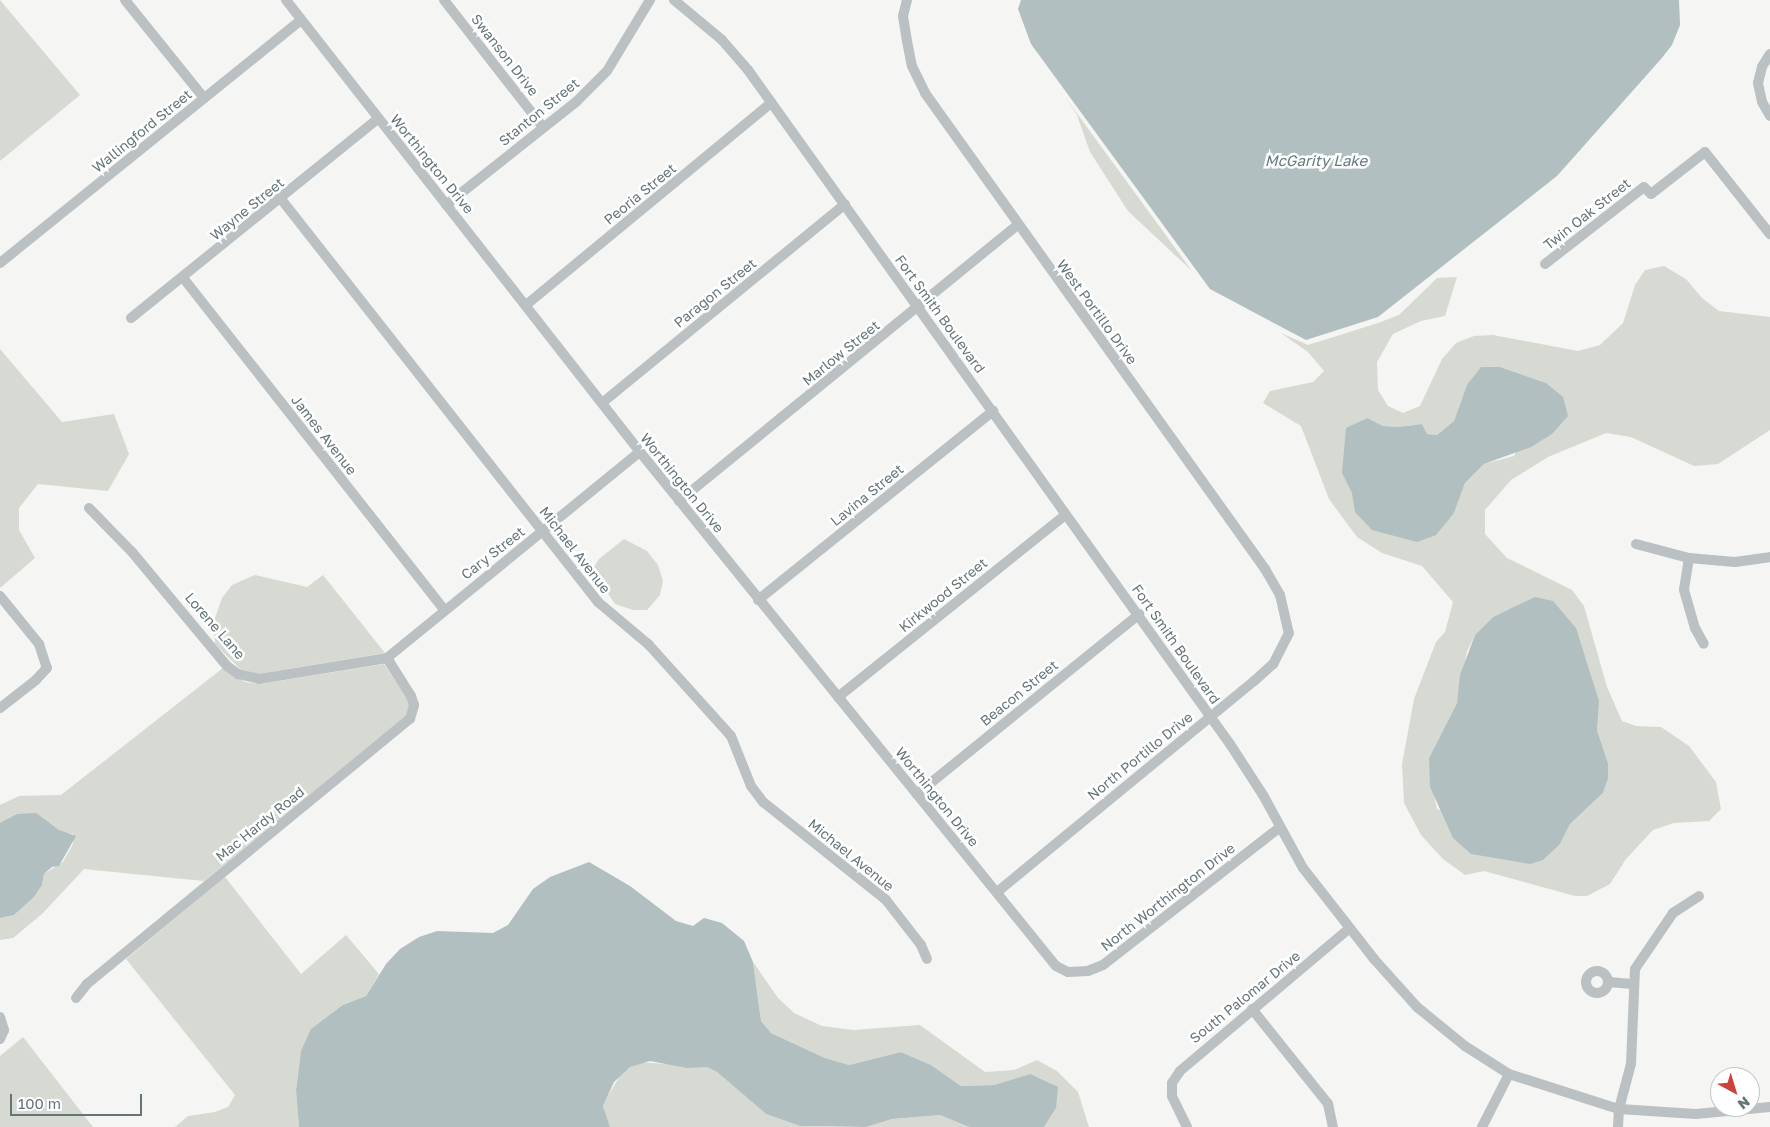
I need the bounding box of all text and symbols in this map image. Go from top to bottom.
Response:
street label: Swanson Drive [468,11,542,99]
street label: Stanton Street [496,75,582,149]
street label: Wallingford Street [89,86,195,176]
street label: Worthington Drive [387,111,477,217]
water label: McGarity Lake [1265,152,1367,170]
street label: Peoria Street [601,160,679,228]
street label: Wayne Street [207,174,287,244]
street label: Twin Oak Street [1540,175,1634,253]
street label: Fort Smith Boulevard [891,252,989,376]
street label: Paragon Street [671,255,759,331]
street label: West Portillo Drive [1053,256,1141,368]
street label: Marlow Street [799,317,883,389]
street label: James Avenue [288,392,360,478]
street label: Worthington Drive [637,430,727,536]
street label: Lavina Street [827,461,907,529]
street label: Michael Avenue [536,503,614,597]
street label: Cary Street [458,523,528,583]
street label: Kirkwood Street [896,554,990,636]
street label: Fort Smith Boulevard [1128,581,1224,707]
street label: Lorene Lane [182,589,248,663]
street label: Beacon Street [977,657,1061,729]
street label: North Portillo Drive [1084,708,1196,804]
street label: Worthington Drive [892,744,982,850]
street label: Mac Hardy Road [212,783,308,865]
street label: Michael Avenue [805,815,897,895]
street label: North Worthington Drive [1098,839,1238,955]
street label: South Palomar Drive [1186,947,1304,1047]
north arrow [1710,1067,1760,1117]
scale bar [12,1084,145,1116]
text: N [1735,1093,1754,1113]
text: 100 m [18,1094,61,1112]

